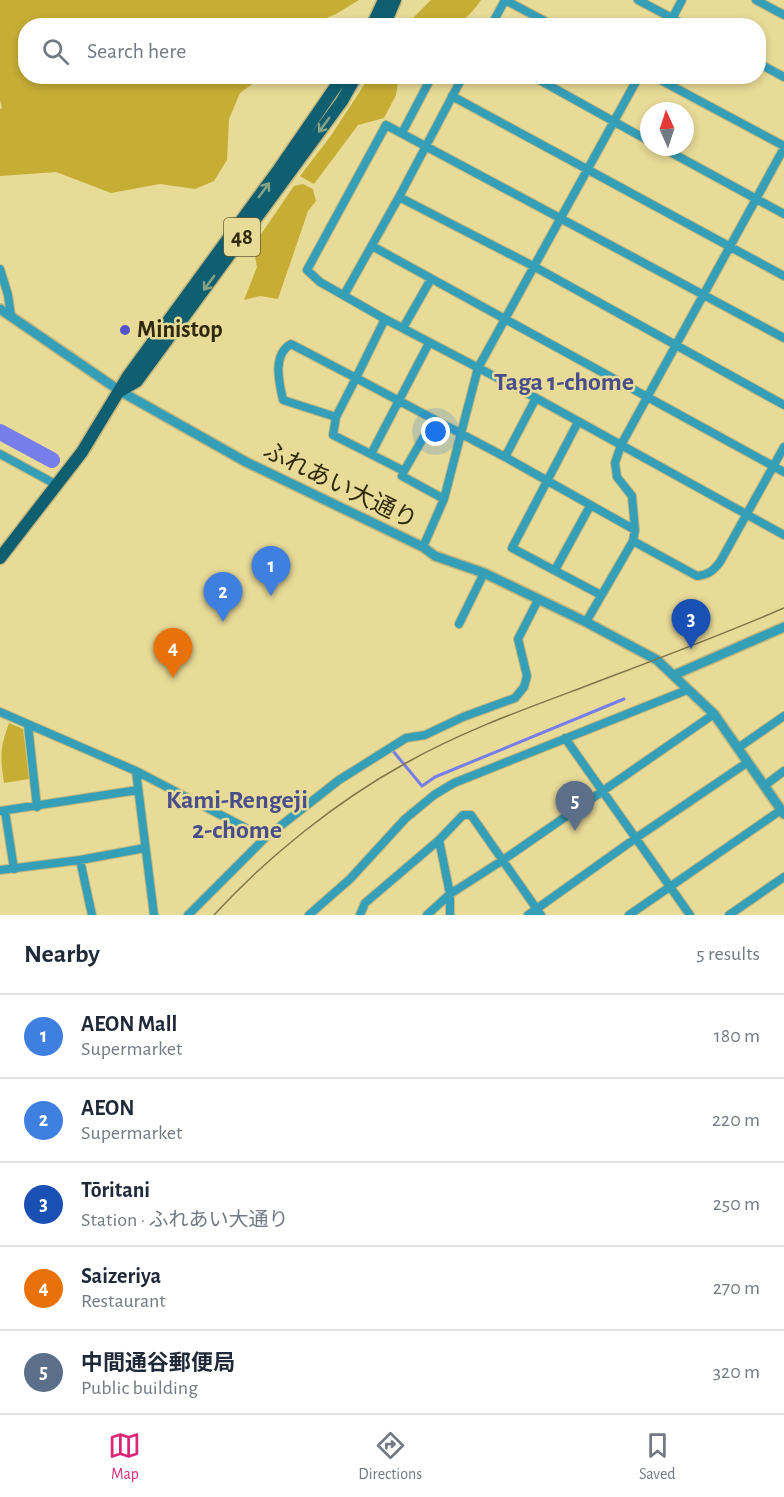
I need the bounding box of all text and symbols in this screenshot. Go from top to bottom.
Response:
search box [18,18,766,84]
icon: search [39,35,72,68]
text: Search here [87,40,186,62]
north arrow [640,102,694,156]
one-way arrow [318,117,330,133]
one-way arrow [258,182,270,198]
road number: 48 [224,218,260,256]
one-way arrow [203,274,215,290]
place label: Ministop [137,318,223,342]
marker: Ministop [118,323,132,337]
district label: Taga 1-chome [494,369,634,395]
your location [421,417,450,446]
street label: ふれあい大通り [259,437,421,534]
pin: 1 [252,546,290,596]
pin: 2 [204,572,242,622]
pin: 3 [672,600,710,649]
pin: 4 [154,628,192,678]
pin: 5 [556,782,594,831]
district label: Kami-Rengeji 2-chome [166,787,308,843]
text: Nearby [24,941,100,967]
text: 5 results [696,944,760,964]
text: AEON Mall [81,1013,177,1035]
text: 1 [40,1026,47,1046]
text: 180 m [714,1026,760,1046]
text: Supermarket [81,1039,182,1059]
text: AEON [81,1097,134,1119]
text: 2 [39,1110,48,1130]
text: 220 m [712,1110,760,1130]
text: Supermarket [81,1123,182,1143]
text: Tōritani [81,1179,150,1201]
text: 3 [39,1194,48,1214]
text: 250 m [713,1194,760,1214]
text: Station · ふれあい大通り [81,1210,288,1230]
text: Saizeriya [81,1265,161,1287]
text: 4 [38,1278,49,1298]
text: 270 m [713,1278,760,1298]
text: Restaurant [81,1291,166,1311]
text: 中間通谷郵便局 [81,1352,235,1374]
text: 5 [39,1362,48,1382]
text: 320 m [713,1362,760,1382]
text: Public building [81,1378,198,1398]
tab: Map [108,1429,141,1484]
tab: Directions [358,1429,422,1484]
tab: Saved [639,1429,676,1484]

